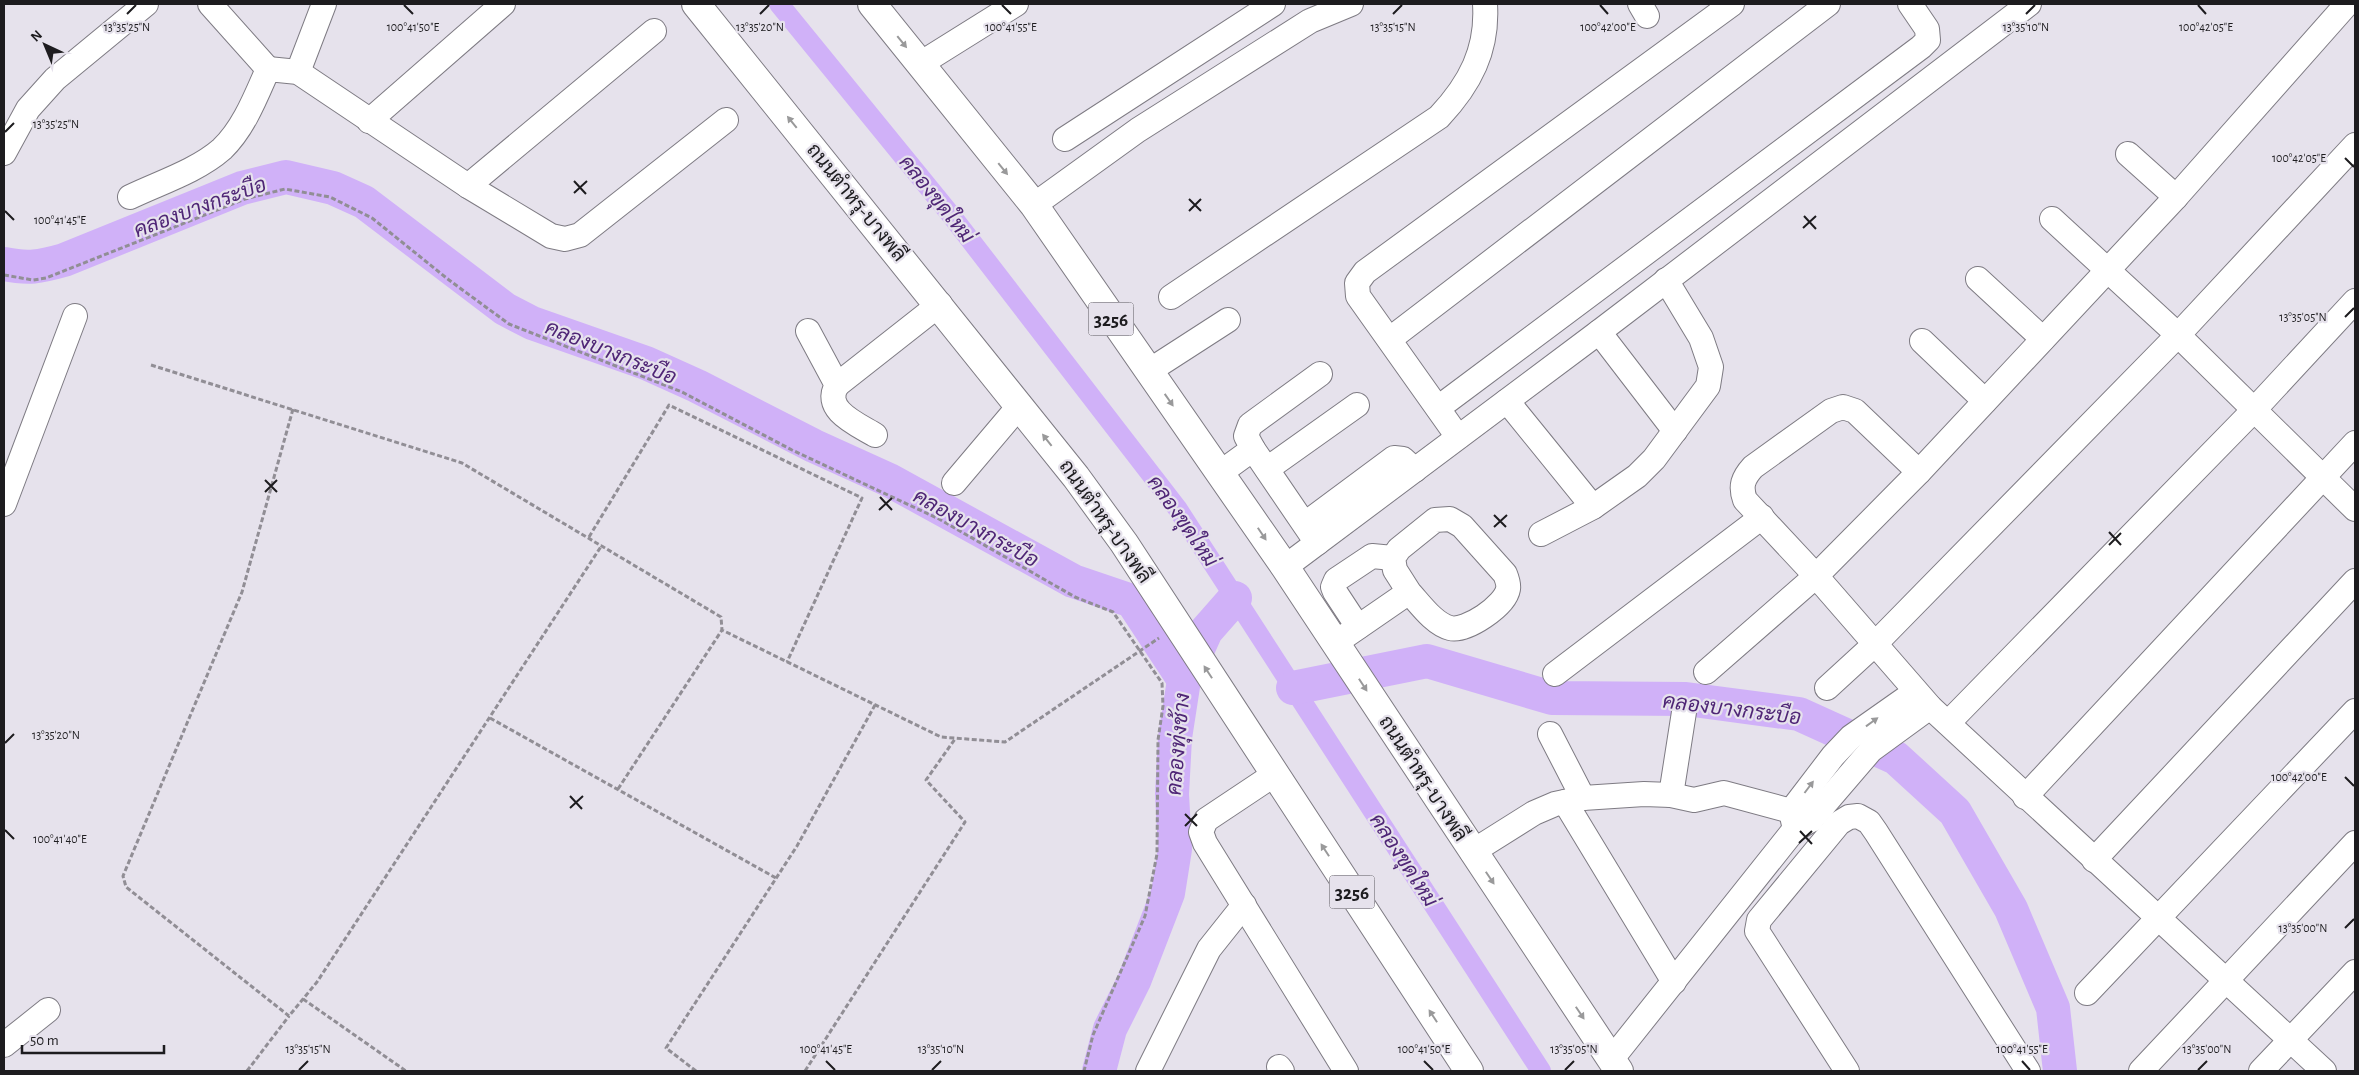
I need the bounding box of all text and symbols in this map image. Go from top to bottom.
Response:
north arrow [20,20,70,70]
text: 13°35'25"N [104,21,150,33]
text: 100°41'50"E [387,21,440,33]
text: 13°35'20"N [736,21,784,33]
text: 100°41'55"E [985,21,1037,33]
text: 13°35'15"N [1370,21,1416,33]
text: 100°42'00"E [1580,21,1636,33]
text: 13°35'10"N [2003,21,2049,33]
text: 100°42'05"E [2179,21,2233,33]
text: N [28,28,45,45]
one-way arrow [896,35,907,48]
one-way arrow [787,116,798,129]
text: 13°35'25"N [33,118,79,130]
street label: ถนนตำหรุ-บางพลี [800,137,913,267]
water label: คลองขุดใหม่ [893,150,981,250]
text: 100°42'05"E [2272,152,2326,164]
one-way arrow [998,162,1008,176]
water label: คลองบางกระบือ [130,171,269,241]
text: 100°41'45"E [34,214,86,226]
road number: 3256 [1088,302,1134,336]
text: 13°35'05"N [2279,311,2327,323]
water label: คลองบางกระบือ [542,314,680,388]
one-way arrow [1164,394,1174,407]
one-way arrow [1042,434,1053,447]
street label: ถนนตำหรุ-บางพลี [1053,454,1158,588]
water label: คลองขุดใหม่ [1141,470,1225,573]
water label: คลองบางกระบือ [910,483,1043,571]
one-way arrow [1257,527,1267,541]
one-way arrow [1203,665,1213,678]
one-way arrow [1358,678,1368,692]
water label: คลองบางกระบือ [1662,688,1803,728]
water label: คลองทุ่งช้าง [1161,692,1196,796]
street label: ถนนตำหรุ-บางพลี [1373,710,1474,847]
one-way arrow [1865,717,1879,727]
text: 13°35'20"N [32,729,80,741]
text: 100°42'00"E [2271,771,2327,783]
one-way arrow [1804,780,1814,794]
water label: คลองขุดใหม่ [1363,808,1444,913]
text: 100°41'40"E [33,833,87,845]
one-way arrow [1320,844,1330,857]
one-way arrow [1485,871,1494,884]
road number: 3256 [1330,876,1374,909]
text: 13°35'00"N [2279,922,2327,934]
one-way arrow [1575,1006,1585,1020]
one-way arrow [1428,1009,1437,1022]
scale bar [22,1022,165,1054]
text: 50 m [30,1033,59,1048]
text: 13°35'15"N [285,1043,331,1055]
text: 100°41'45"E [800,1043,852,1055]
text: 13°35'10"N [918,1043,964,1055]
text: 100°41'50"E [1398,1043,1451,1055]
text: 13°35'05"N [1550,1043,1598,1055]
text: 100°41'55"E [1996,1043,2048,1055]
text: 13°35'00"N [2183,1043,2231,1055]

